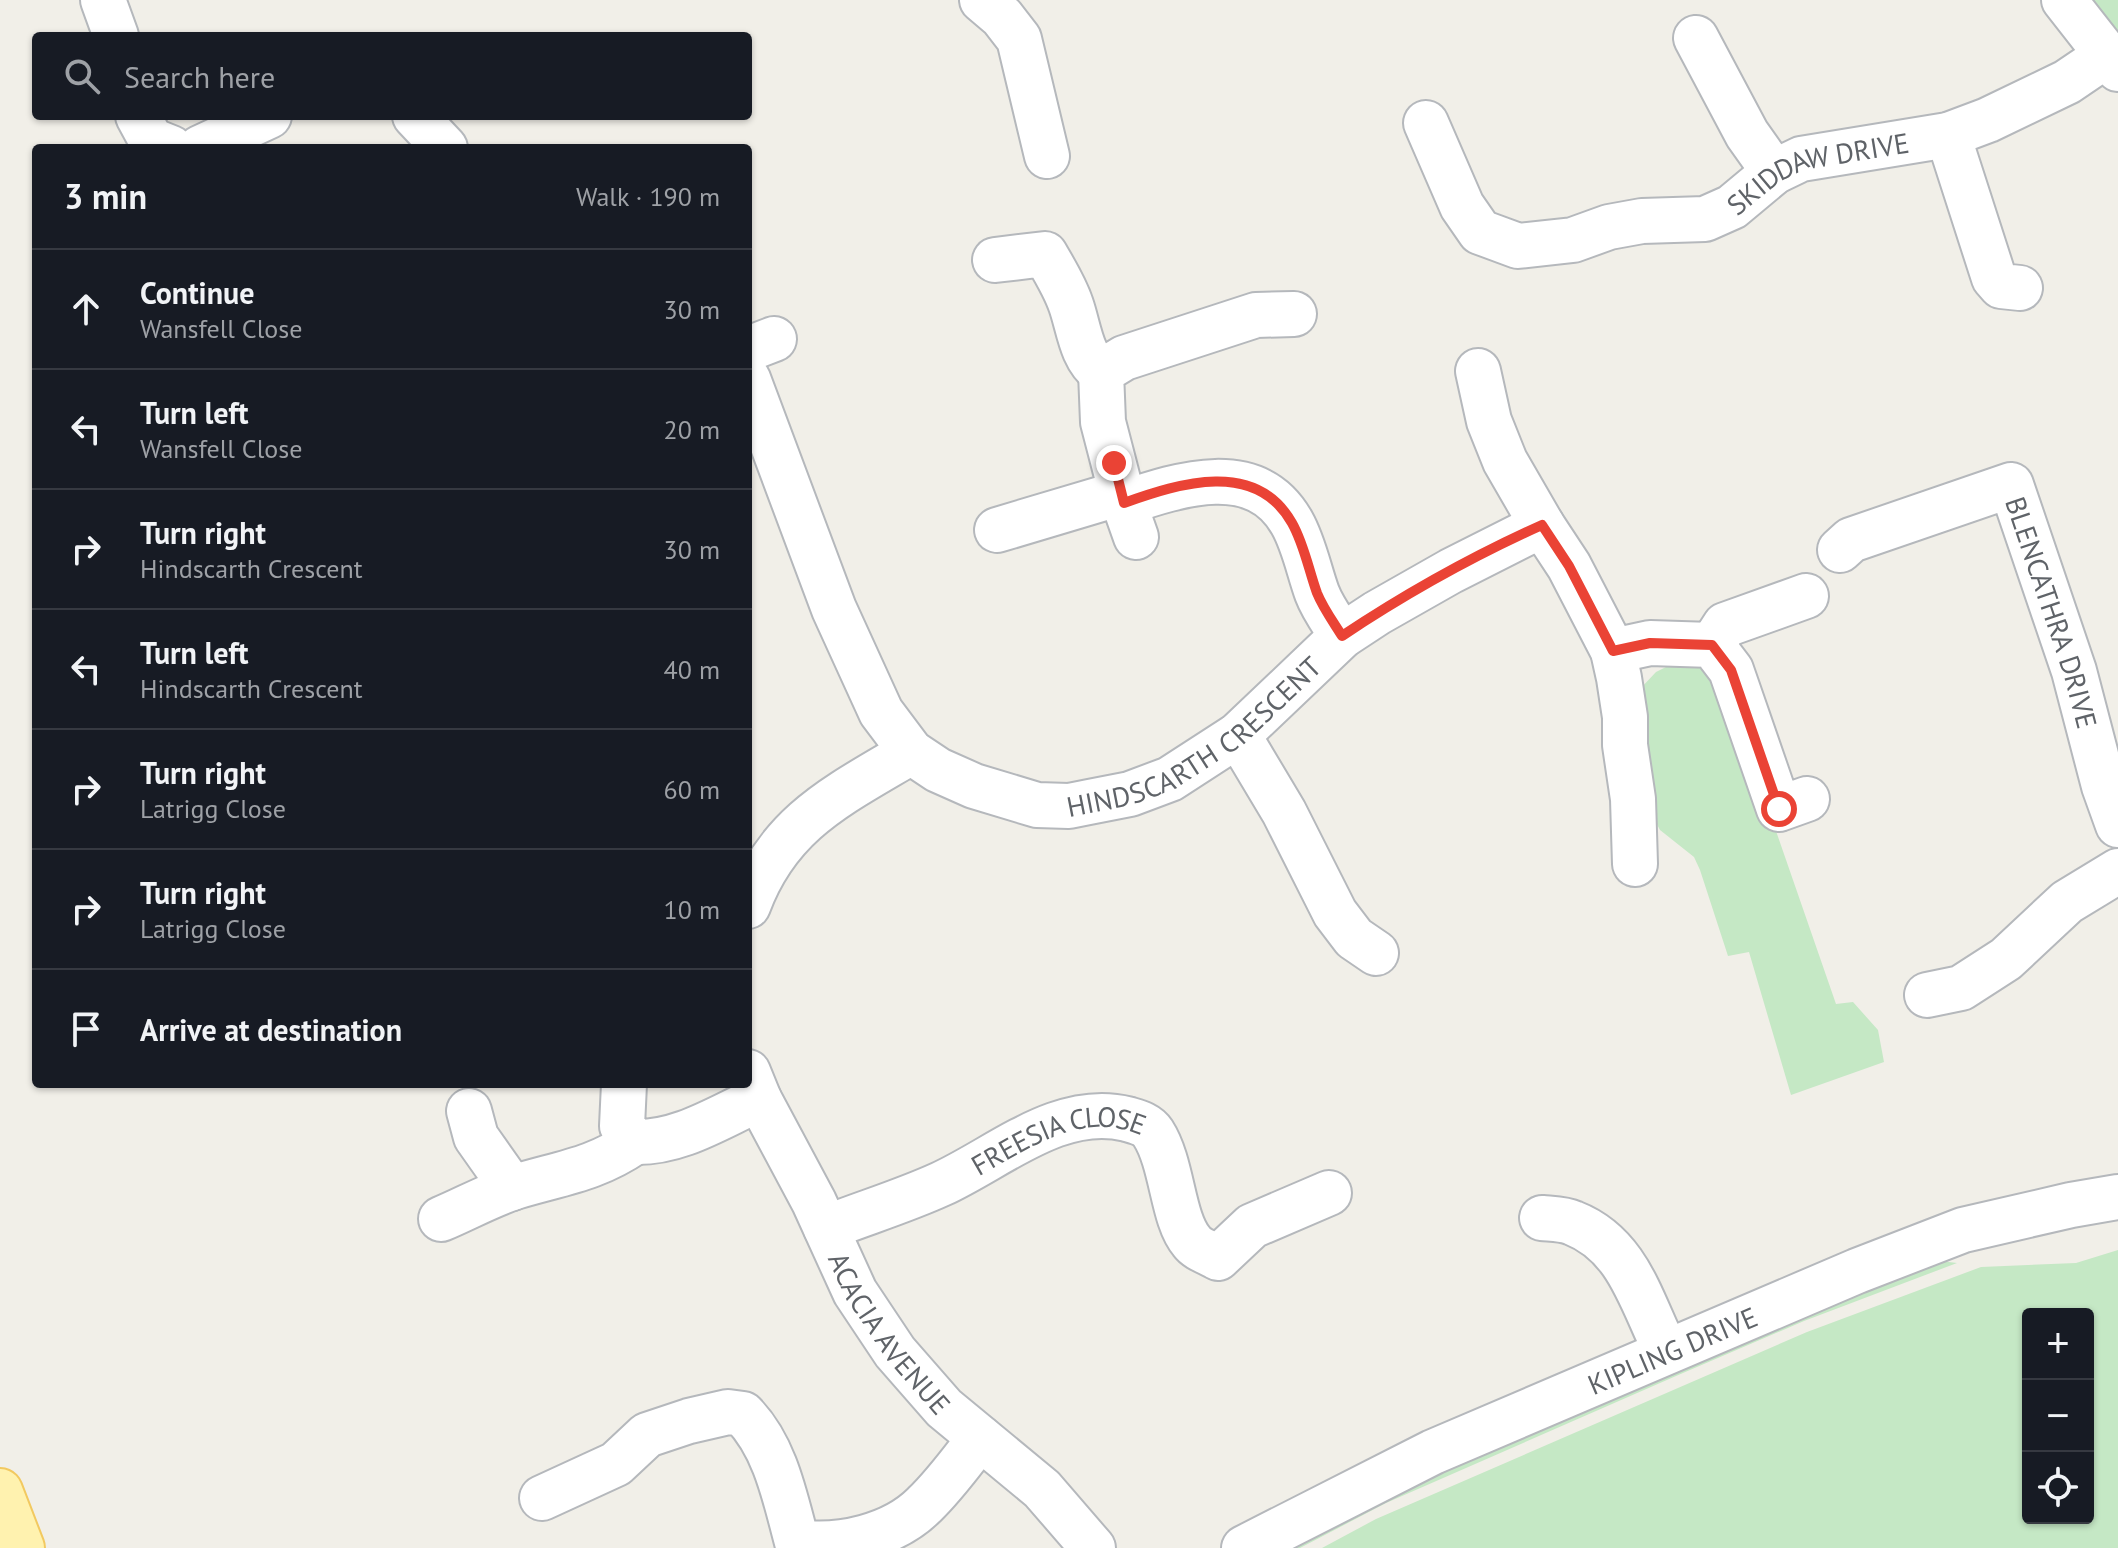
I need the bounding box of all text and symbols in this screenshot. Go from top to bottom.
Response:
search box [32,32,752,120]
icon: search [60,54,104,98]
text: Search here [124,57,275,96]
street label: SKIDDAW DRIVE [1718,123,1911,223]
text: 3 min [64,174,147,218]
text: Walk · 190 m [576,180,720,213]
text: Continue [140,273,254,312]
icon: ahead [64,287,108,331]
text: 30 m [664,293,720,326]
text: Wansfell Close [140,312,302,345]
text: Turn left [140,393,248,432]
icon: left [64,407,108,451]
text: 20 m [664,413,720,446]
text: Wansfell Close [140,432,302,465]
route end [1096,445,1132,481]
street label: BLENCATHRA DRIVE [1998,492,2107,732]
text: Turn right [140,513,266,552]
icon: right [64,527,108,571]
text: 30 m [664,533,720,566]
text: Hindscarth Crescent [140,552,363,585]
text: Turn left [140,633,248,672]
icon: left [64,647,108,691]
street label: HINDSCARTH CRESCENT [1063,647,1329,825]
text: 40 m [664,653,720,686]
text: Hindscarth Crescent [140,672,363,705]
text: Turn right [140,753,266,792]
icon: right [64,767,108,811]
text: 60 m [664,773,720,806]
route start [1761,791,1797,827]
text: Latrigg Close [140,792,286,825]
text: Turn right [140,873,266,912]
icon: right [64,887,108,931]
text: 10 m [664,893,720,926]
text: Latrigg Close [140,912,286,945]
icon: arrive [64,1007,108,1051]
text: Arrive at destination [140,1010,402,1049]
street label: FREESIA CLOSE [964,1097,1152,1183]
street label: ACACIA AVENUE [821,1246,959,1422]
street label: KIPLING DRIVE [1582,1297,1763,1402]
map controls [2022,1308,2094,1524]
button: + [2022,1308,2094,1380]
button: − [2022,1380,2094,1452]
button: locate [2022,1452,2094,1524]

